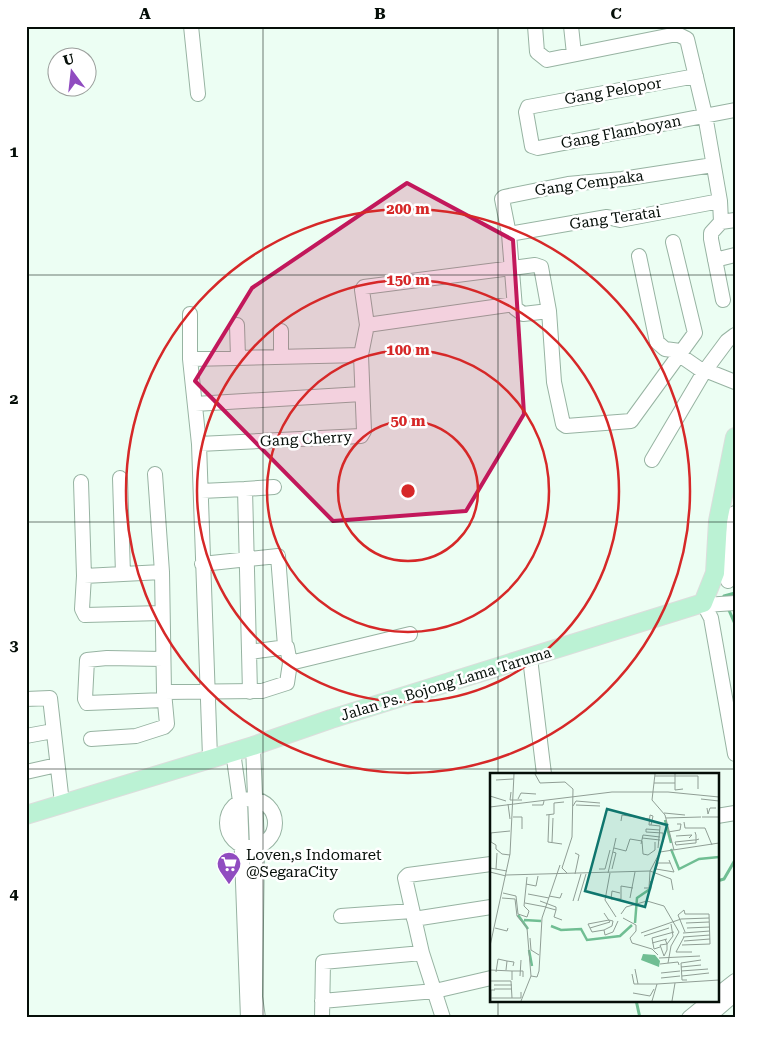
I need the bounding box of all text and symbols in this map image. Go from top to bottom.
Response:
text: A [139,4,151,23]
text: B [374,4,386,23]
text: C [610,4,622,23]
north arrow [48,48,98,98]
text: U [61,50,76,69]
street label: Gang Pelopor [563,74,663,108]
street label: Gang Flamboyan [559,111,683,152]
text: 1 [10,142,19,161]
street label: Gang Cempaka [533,166,645,200]
text: 200 m [386,200,430,218]
street label: Gang Teratai [568,203,662,233]
text: 150 m [386,271,430,289]
text: 100 m [386,341,430,359]
text: 2 [10,389,19,408]
text: 50 m [390,412,426,430]
street label: Gang Cherry [259,428,353,450]
centre of rings [399,482,417,500]
text: 3 [10,636,19,655]
street label: Jalan Ps. Bojong Lama Taruma [338,643,554,725]
inset map [490,773,718,1002]
place label: Loven,s Indomaret @SegaraCity [246,846,382,881]
supermarket icon: Loven,s Indomaret @SegaraCity [216,851,242,885]
text: 4 [10,884,19,903]

